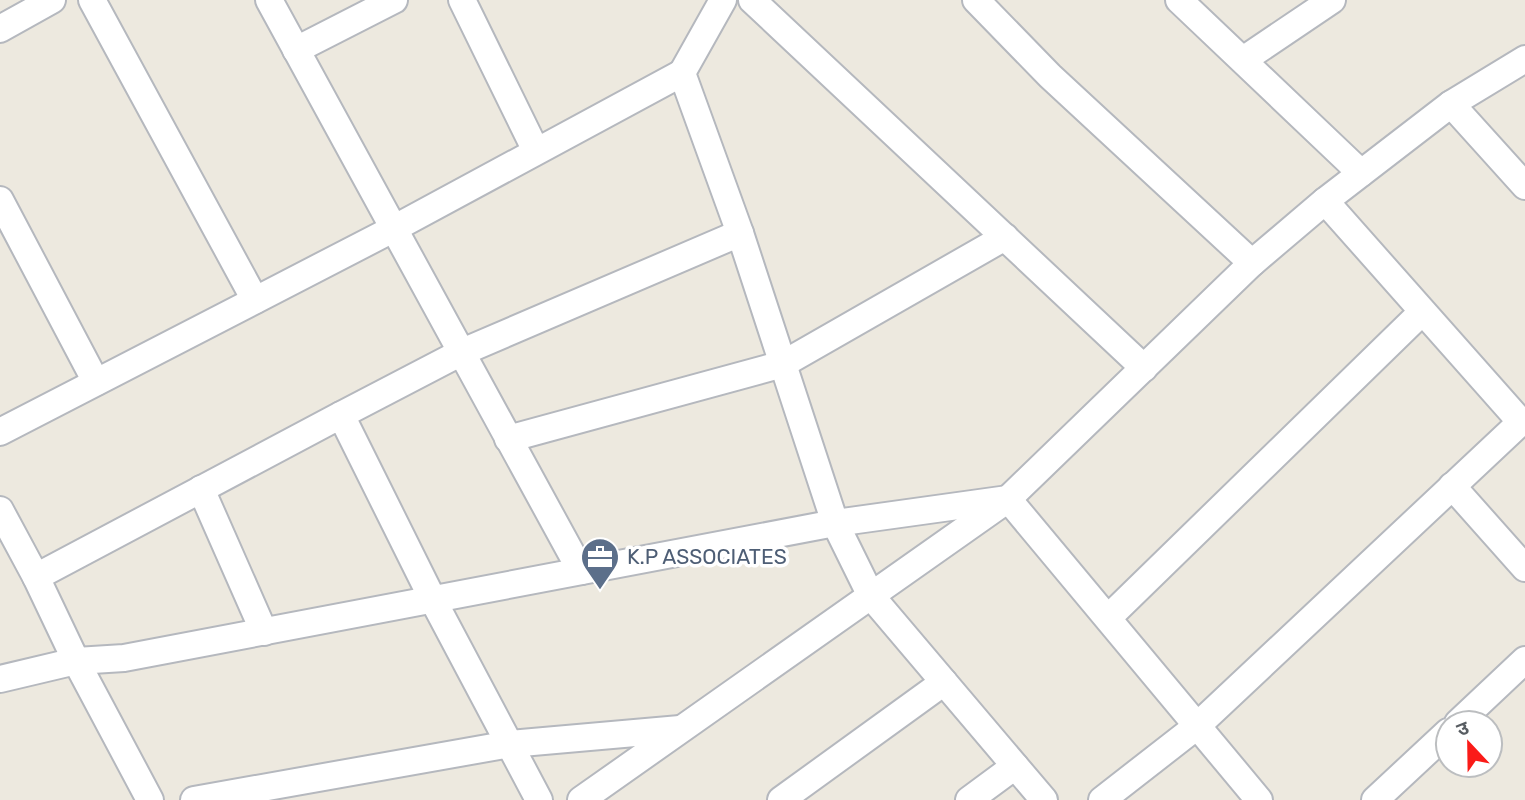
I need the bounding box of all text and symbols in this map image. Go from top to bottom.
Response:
office icon: K.P ASSOCIATES [579,536,621,591]
place label: K.P ASSOCIATES [627,544,787,569]
north arrow [1434,709,1504,779]
text: उ [1453,716,1473,741]

